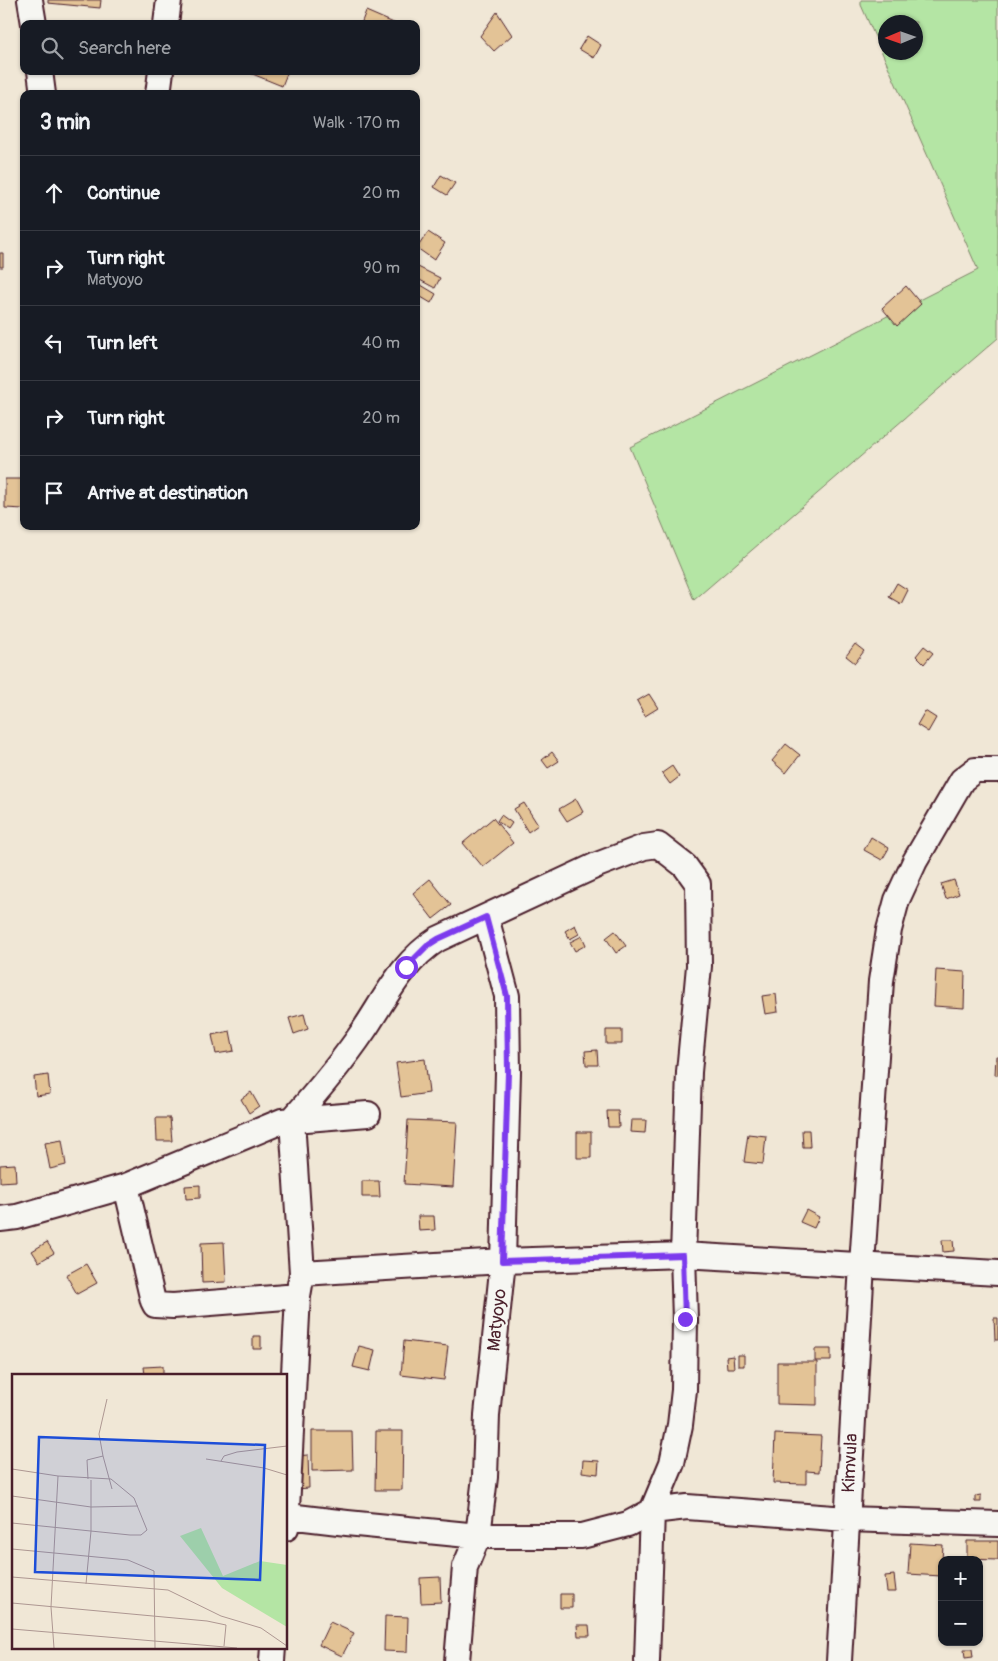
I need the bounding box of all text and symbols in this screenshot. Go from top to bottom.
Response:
north arrow [878,15,923,60]
search box [20,20,420,75]
icon: search [38,34,66,62]
text: Search here [78,36,171,60]
text: 3 min [40,109,90,136]
text: Walk · 170 m [313,113,400,133]
icon: ahead [40,179,68,207]
text: Continue [87,181,160,205]
text: 20 m [362,183,400,203]
text: Turn right [87,246,165,270]
icon: right [40,254,68,282]
text: 90 m [363,258,400,278]
text: Matyoyo [87,270,143,290]
icon: left [40,329,68,357]
text: Turn left [87,331,157,355]
text: 40 m [362,333,400,353]
icon: right [40,404,68,432]
text: Turn right [87,406,165,430]
text: 20 m [362,408,400,428]
icon: arrive [40,479,68,507]
text: Arrive at destination [87,481,248,505]
route start [395,956,418,979]
street label: Matyoyo [482,1287,512,1352]
route end [674,1308,697,1331]
inset map [12,1374,288,1648]
street label: Kimvula [837,1433,863,1493]
map controls [938,1556,983,1646]
button: + [938,1556,983,1601]
button: − [938,1601,983,1646]

